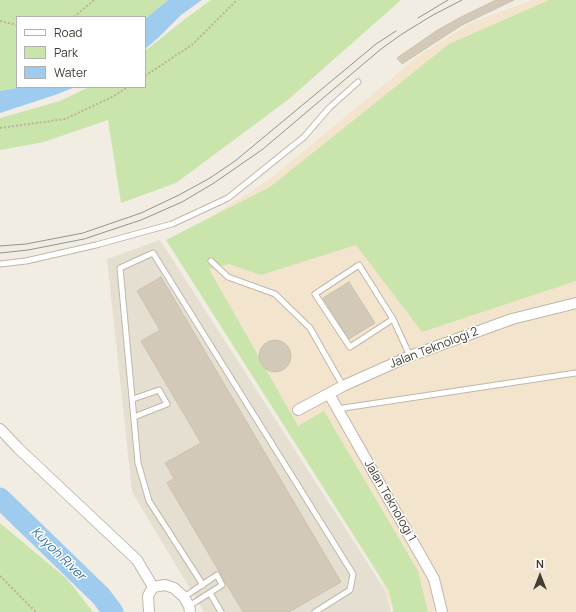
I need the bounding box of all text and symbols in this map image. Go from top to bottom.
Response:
legend [16,16,146,88]
text: Road [54,24,82,41]
text: Park [54,44,78,61]
text: Water [54,64,87,81]
street label: Jalan Teknologi 2 [388,325,480,371]
street label: Jalan Teknologi 1 [361,458,419,544]
water label: Kuyoh River [28,524,88,584]
north arrow [520,556,560,596]
text: N [536,556,544,571]

